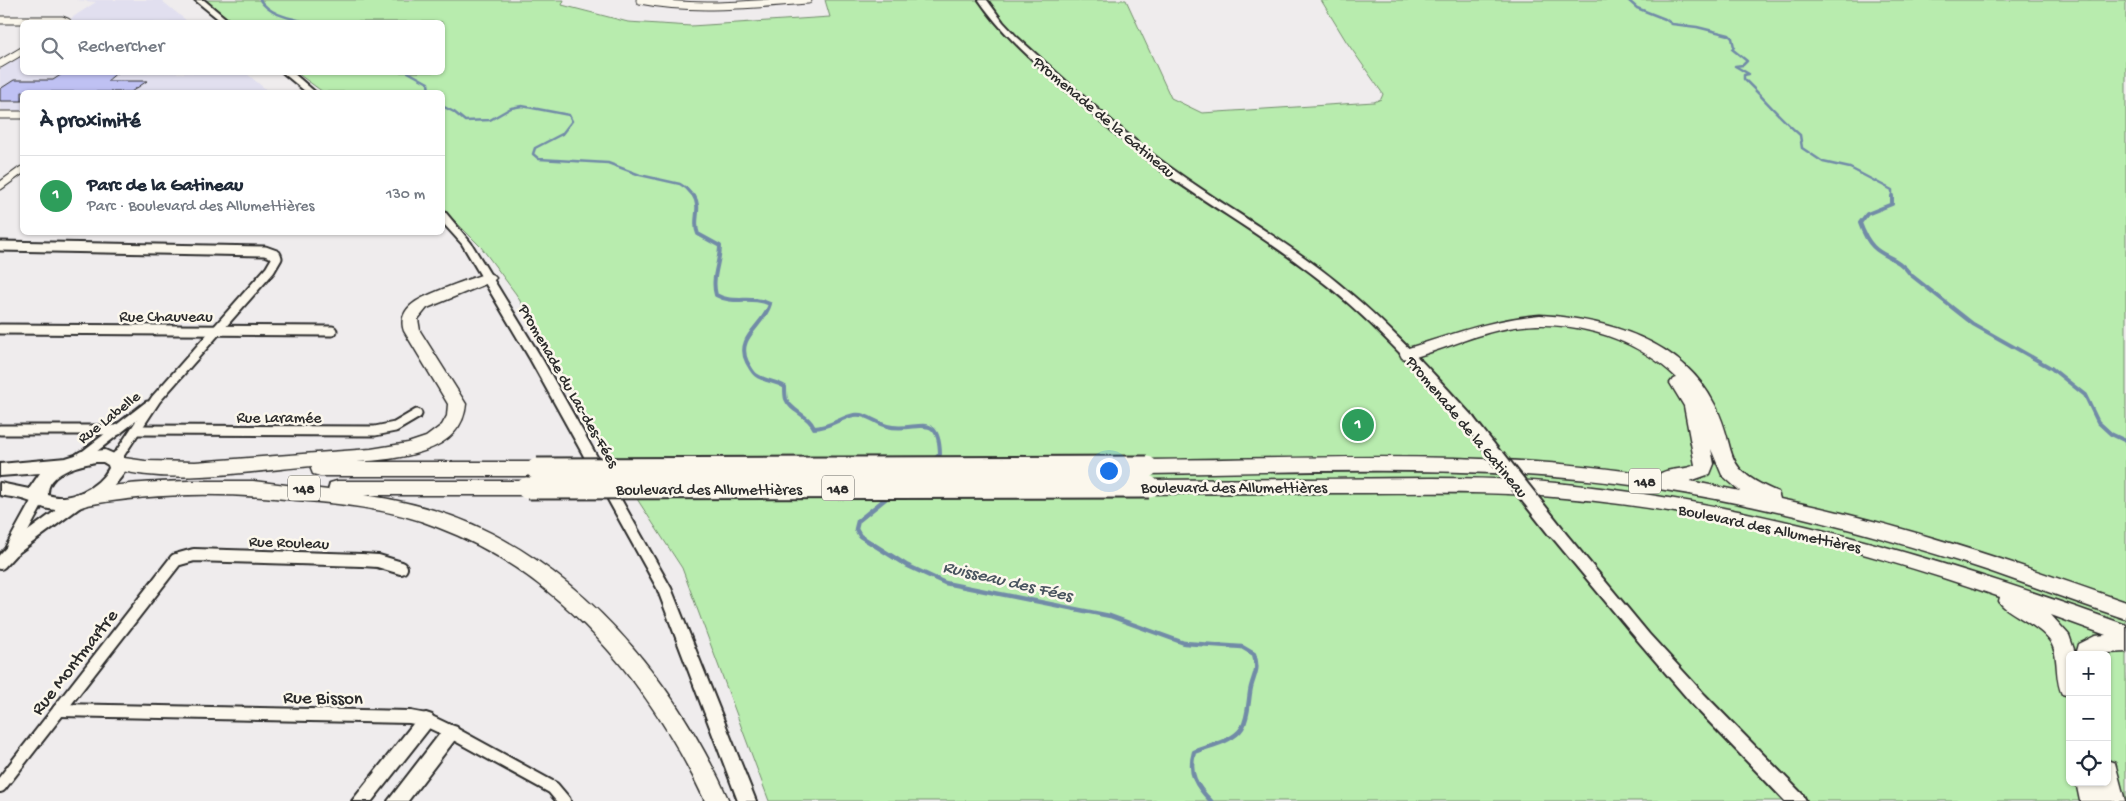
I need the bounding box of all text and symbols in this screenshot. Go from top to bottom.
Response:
search box [20,20,445,75]
icon: search [38,34,66,62]
text: Rechercher [78,36,164,59]
street label: Promenade de la Gatineau [1027,53,1178,184]
text: À proximité [40,110,141,135]
text: Parc de la Gatineau [87,175,243,198]
text: 1 [53,186,59,205]
text: 130 m [386,186,425,205]
text: Parc · Boulevard des Allumettières [87,198,314,217]
street label: Promenade du Lac-des-Fées [512,301,622,473]
street label: Rue Chauveau [119,309,213,328]
street label: Promenade de la Gatineau [1400,353,1530,503]
street label: Rue Labelle [75,388,146,449]
pin: 1 [1342,406,1374,444]
street label: Rue Laramée [236,410,322,429]
your location [1096,458,1122,484]
road number: 148 [1629,468,1661,494]
road number: 148 [288,476,320,500]
road number: 148 [822,476,854,500]
street label: Boulevard des Allumettières [1140,480,1328,499]
street label: Boulevard des Allumettières [615,482,803,501]
street label: Boulevard des Allumettières [1675,502,1863,559]
street label: Rue Rouleau [248,534,330,555]
water label: Ruisseau des Fées [941,557,1077,608]
street label: Rue Montmartre [27,605,124,721]
map controls [2066,651,2111,786]
button: + [2066,651,2111,696]
street label: Rue Bisson [283,687,363,712]
button: − [2066,696,2111,741]
button: locate [2066,741,2111,786]

